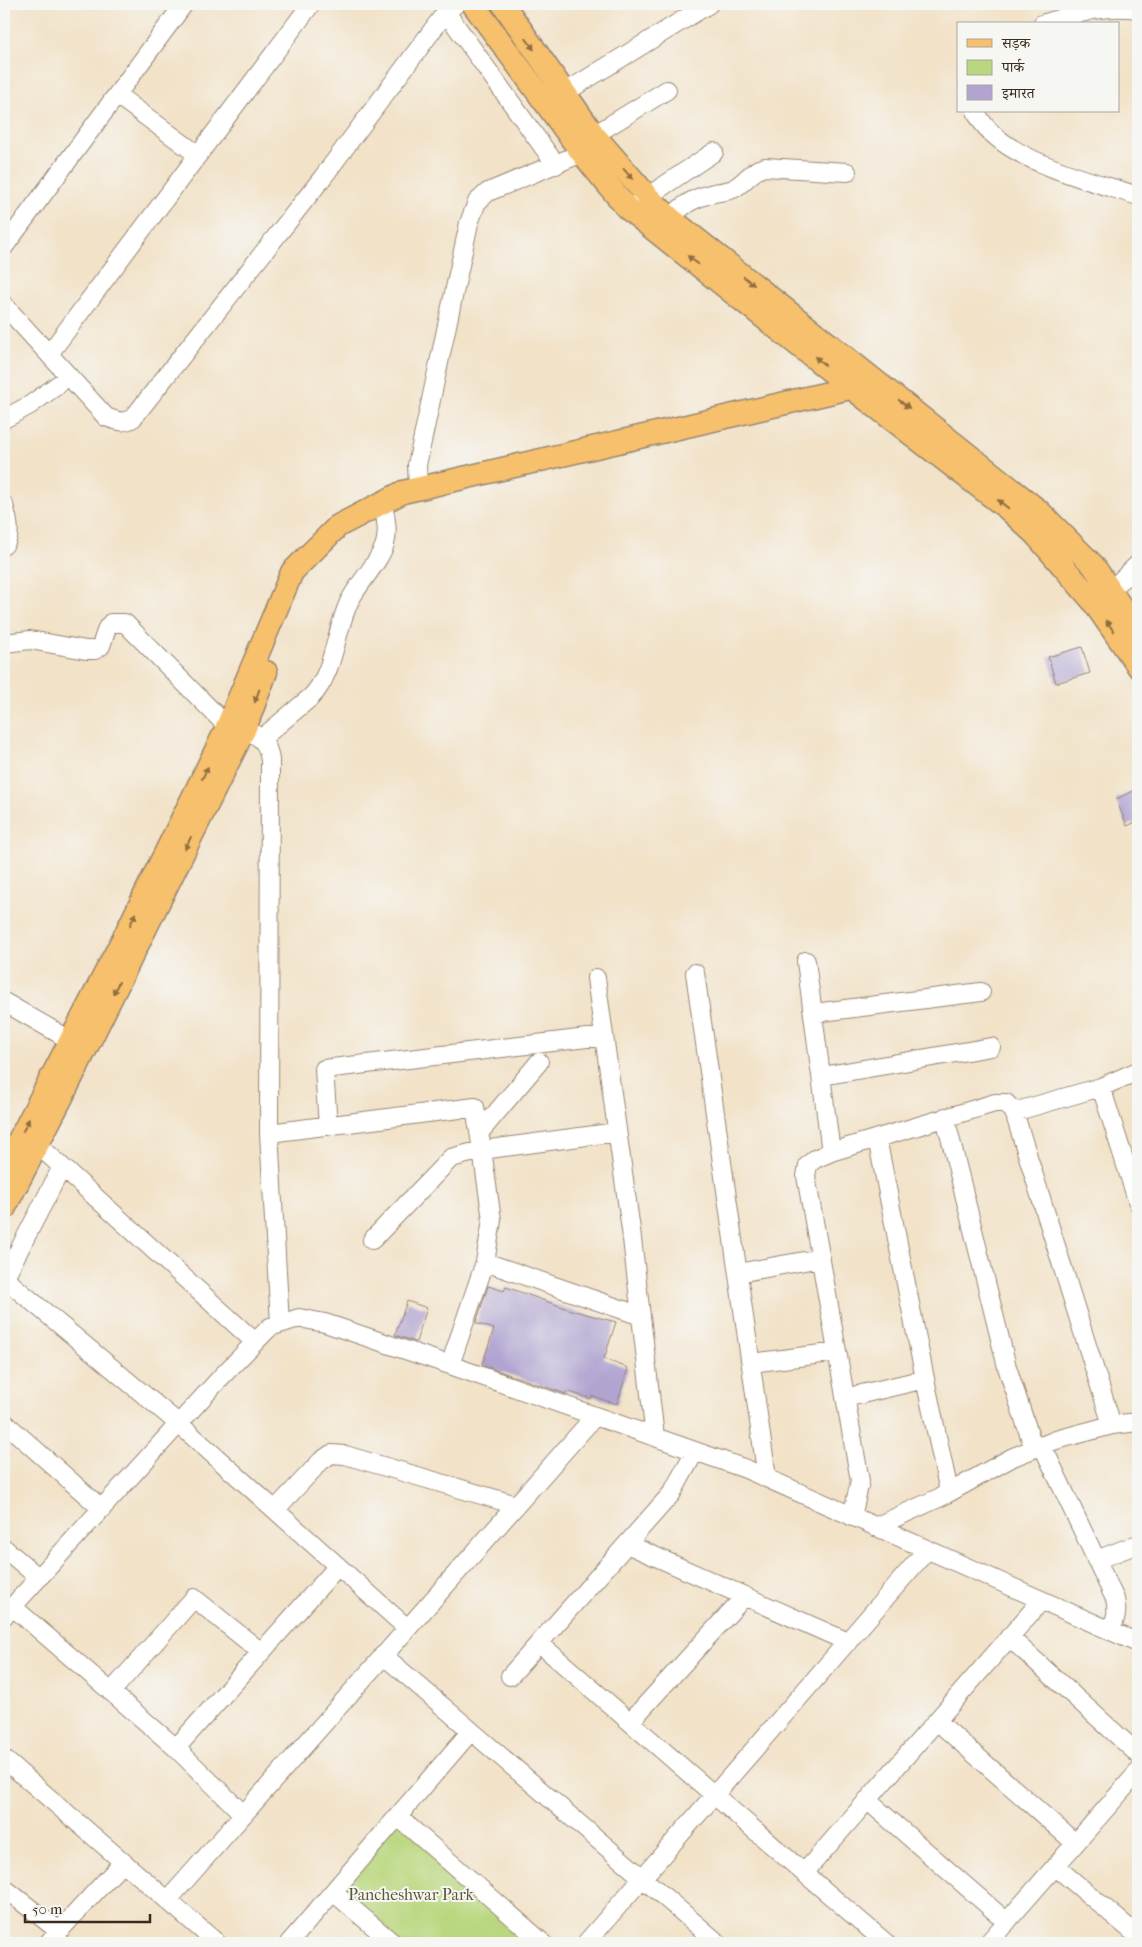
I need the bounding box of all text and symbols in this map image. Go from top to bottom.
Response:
legend [957,22,1120,112]
text: सड़क [1001,34,1031,52]
one-way arrow [525,37,535,51]
text: पार्क [1001,58,1025,76]
text: इमारत [1001,84,1036,102]
one-way arrow [622,167,633,180]
one-way arrow [686,255,700,265]
one-way arrow [742,275,755,286]
one-way arrow [814,355,827,366]
one-way arrow [897,399,910,410]
one-way arrow [997,499,1010,510]
one-way arrow [1105,619,1115,633]
one-way arrow [253,689,261,704]
one-way arrow [201,766,209,780]
one-way arrow [184,836,192,850]
one-way arrow [129,912,137,926]
one-way arrow [112,981,120,996]
one-way arrow [22,1118,30,1133]
park label: Pancheshwar Park [348,1885,475,1904]
scale bar [25,1892,150,1924]
text: 50 m [32,1900,63,1918]

